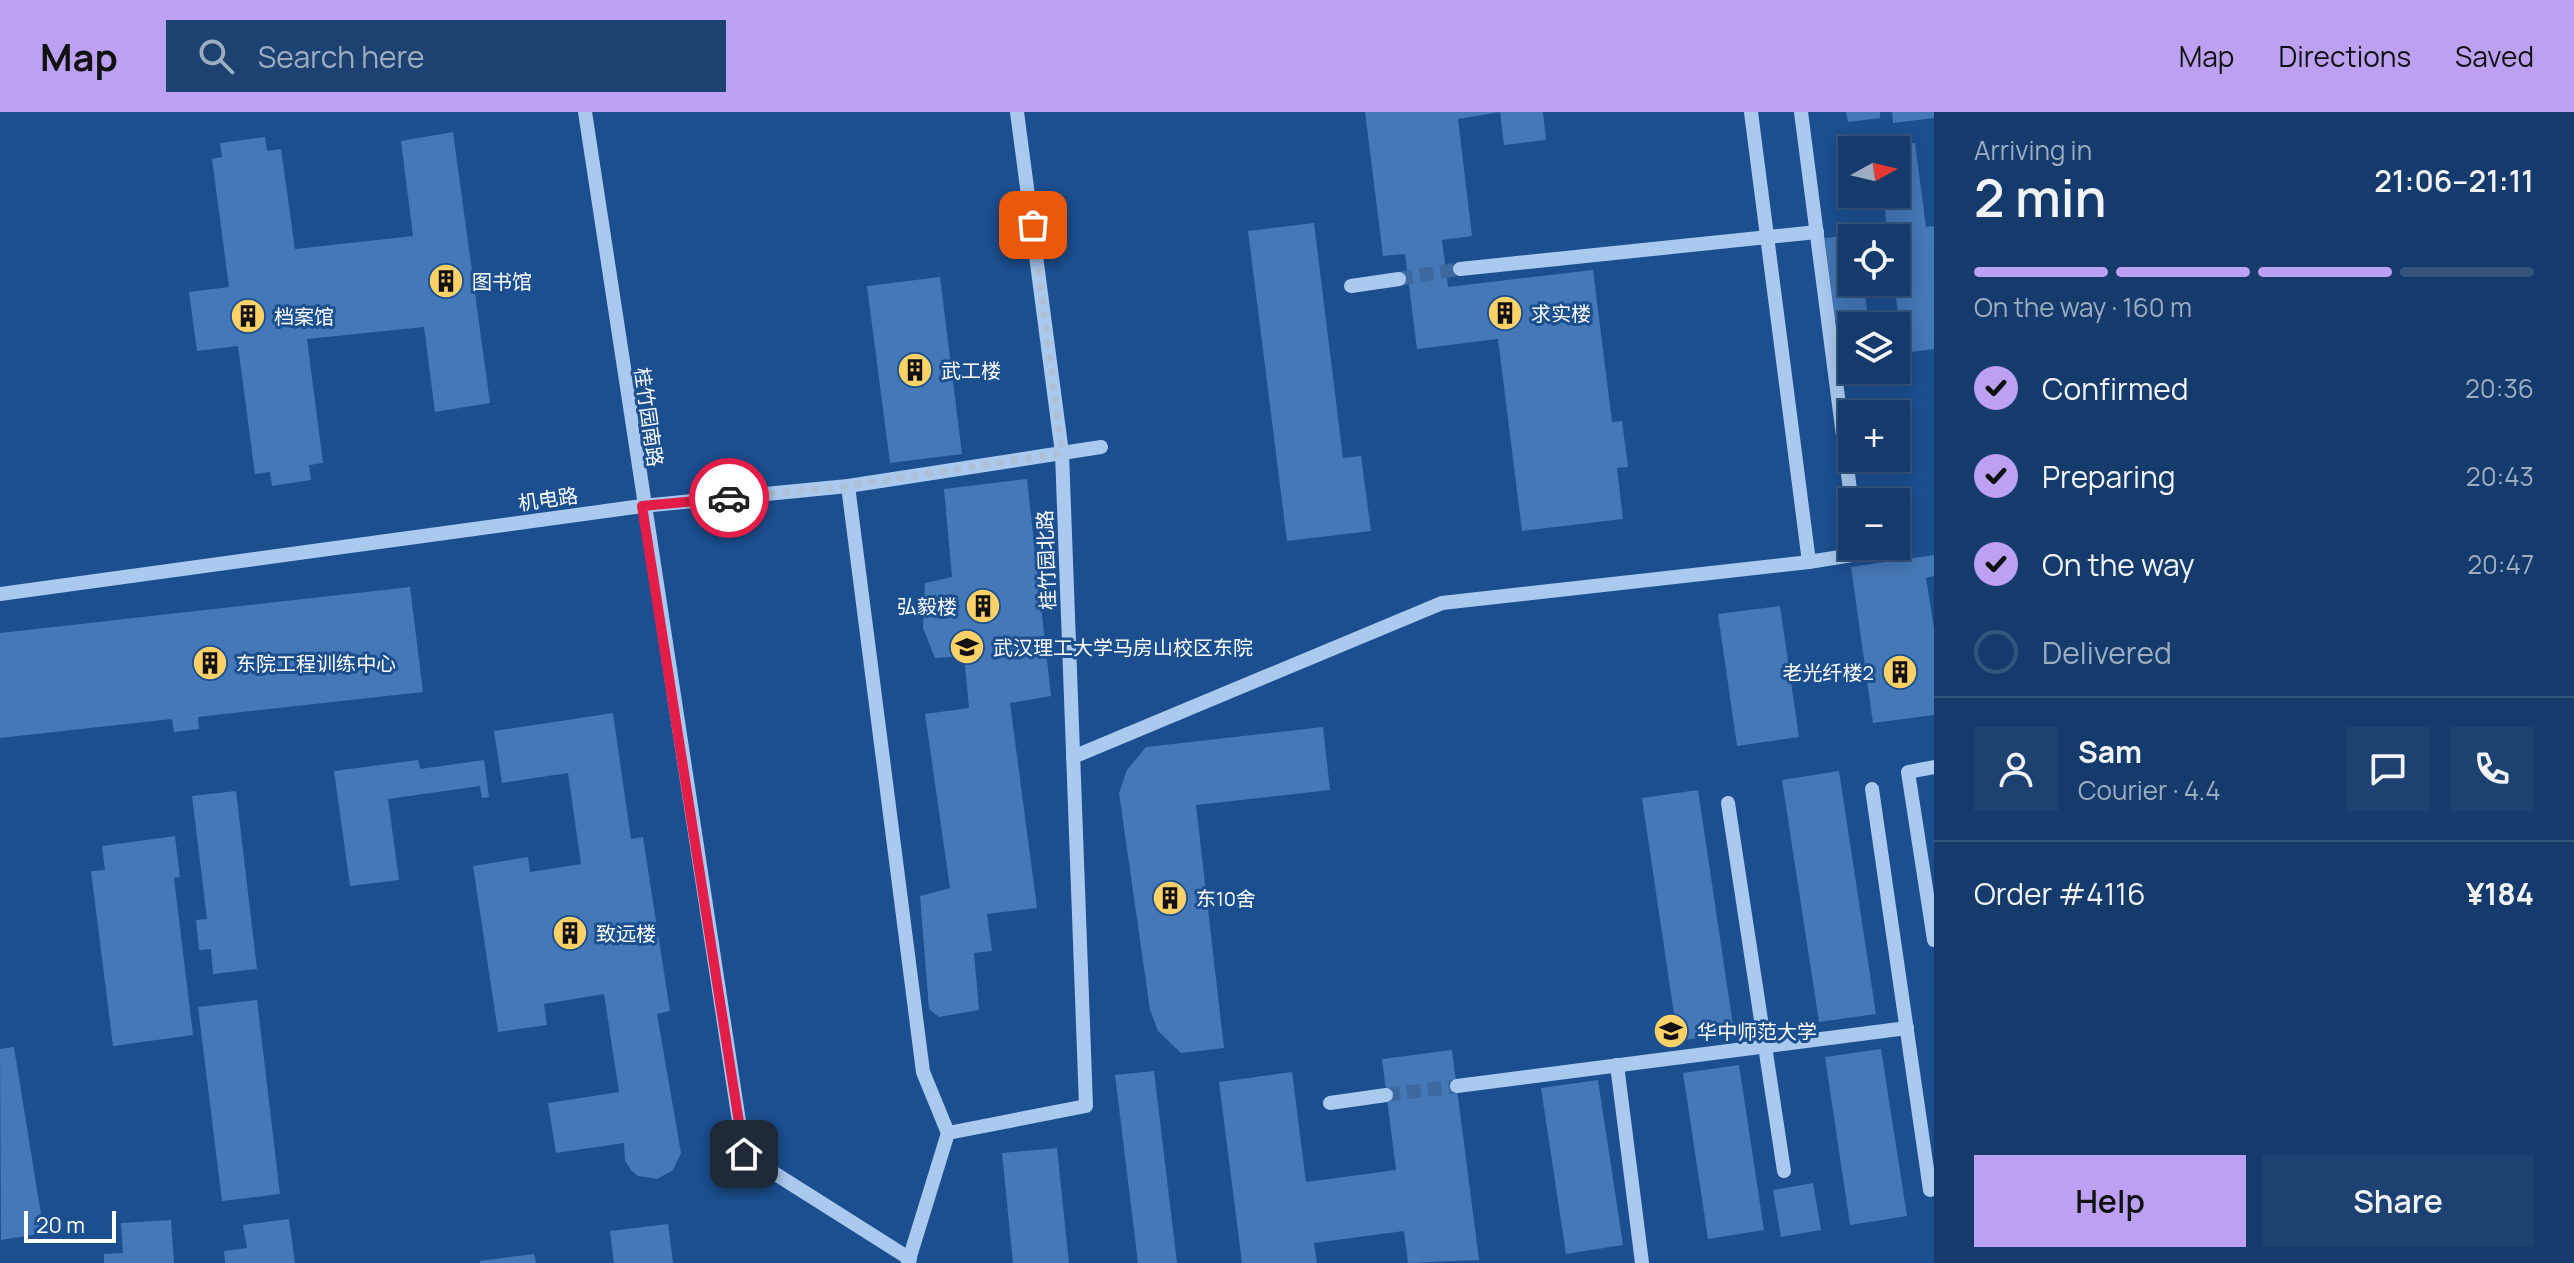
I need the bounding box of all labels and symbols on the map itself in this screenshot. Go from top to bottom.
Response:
north arrow [1838,136,1910,208]
pin [999,191,1067,259]
building icon: 图书馆 [427,262,465,300]
place label: 图书馆 [472,268,532,295]
building icon: 求实楼 [1486,294,1524,332]
building icon: 档案馆 [229,297,267,335]
place label: 求实楼 [1531,300,1591,327]
place label: 档案馆 [274,303,334,330]
building icon: 武工楼 [896,351,934,389]
place label: 武工楼 [941,357,1001,384]
street label: 桂竹园南路 [629,366,669,468]
courier [689,458,769,538]
street label: 机电路 [516,481,580,517]
street label: 桂竹园北路 [1031,510,1061,610]
building icon: 弘毅楼 [964,587,1002,625]
place label: 弘毅楼 [897,593,957,620]
school or university icon: 武汉理工大学马房山校区东院 [948,628,986,666]
place label: 武汉理工大学马房山校区东院 [993,634,1253,661]
building icon: 东院工程训练中心 [191,644,229,682]
place label: 东院工程训练中心 [236,650,396,677]
building icon: 老光纤楼2 [1881,653,1919,691]
place label: 老光纤楼2 [1783,659,1874,686]
building icon: 东10舍 [1151,879,1189,917]
place label: 东10舍 [1196,885,1256,912]
building icon: 致远楼 [551,914,589,952]
place label: 致远楼 [596,920,656,947]
school or university icon: 华中师范大学 [1652,1012,1690,1050]
place label: 华中师范大学 [1697,1018,1817,1045]
pin [710,1120,778,1188]
scale bar [24,1207,116,1243]

